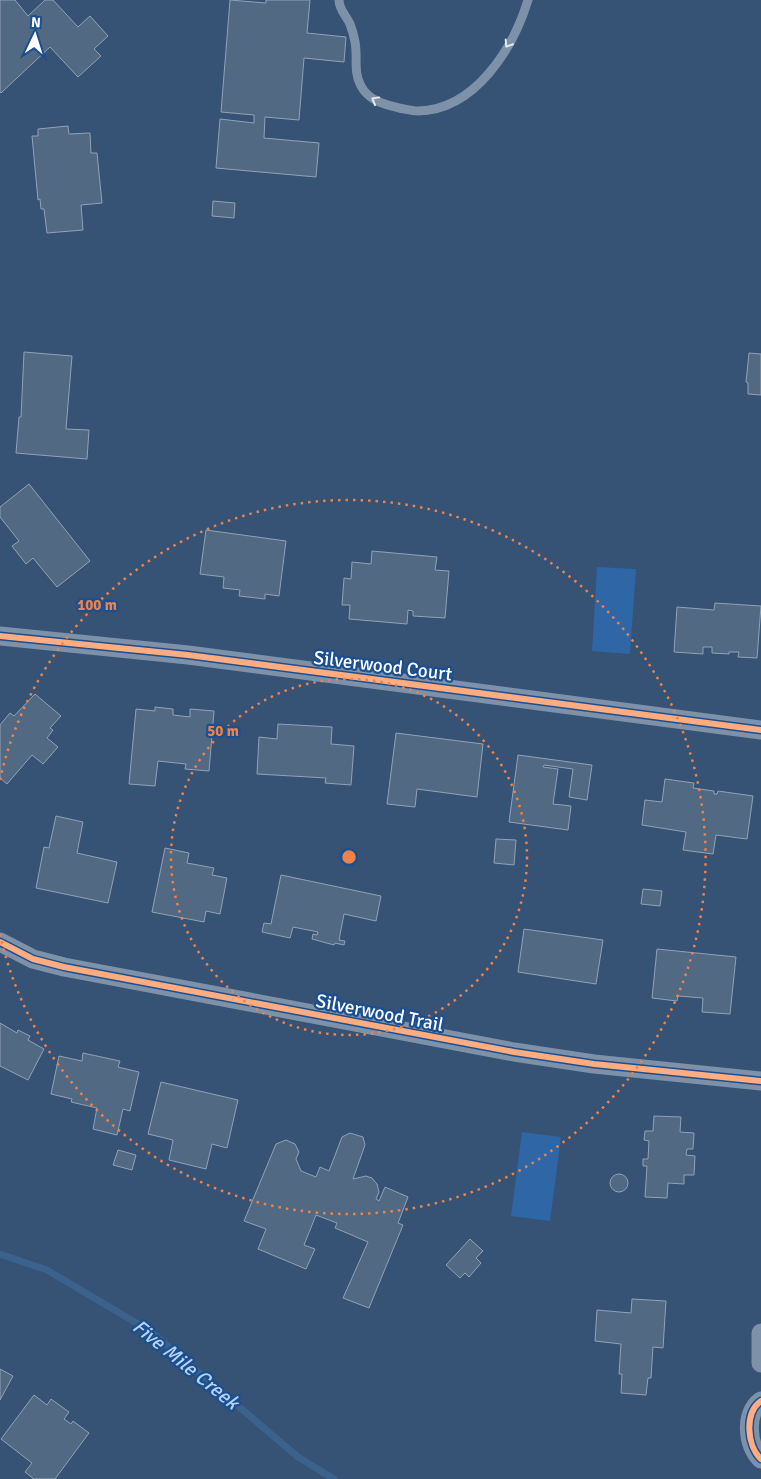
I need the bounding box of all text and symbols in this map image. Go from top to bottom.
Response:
north arrow [10,10,60,60]
text: N [30,14,41,31]
one-way arrow [505,39,514,48]
one-way arrow [372,96,381,106]
text: 100 m [77,596,117,614]
street label: Silverwood Court [312,646,454,686]
text: 50 m [207,722,239,740]
centre of rings [340,848,358,866]
street label: Silverwood Trail [314,989,446,1037]
water label: Five Mile Creek [127,1314,245,1416]

